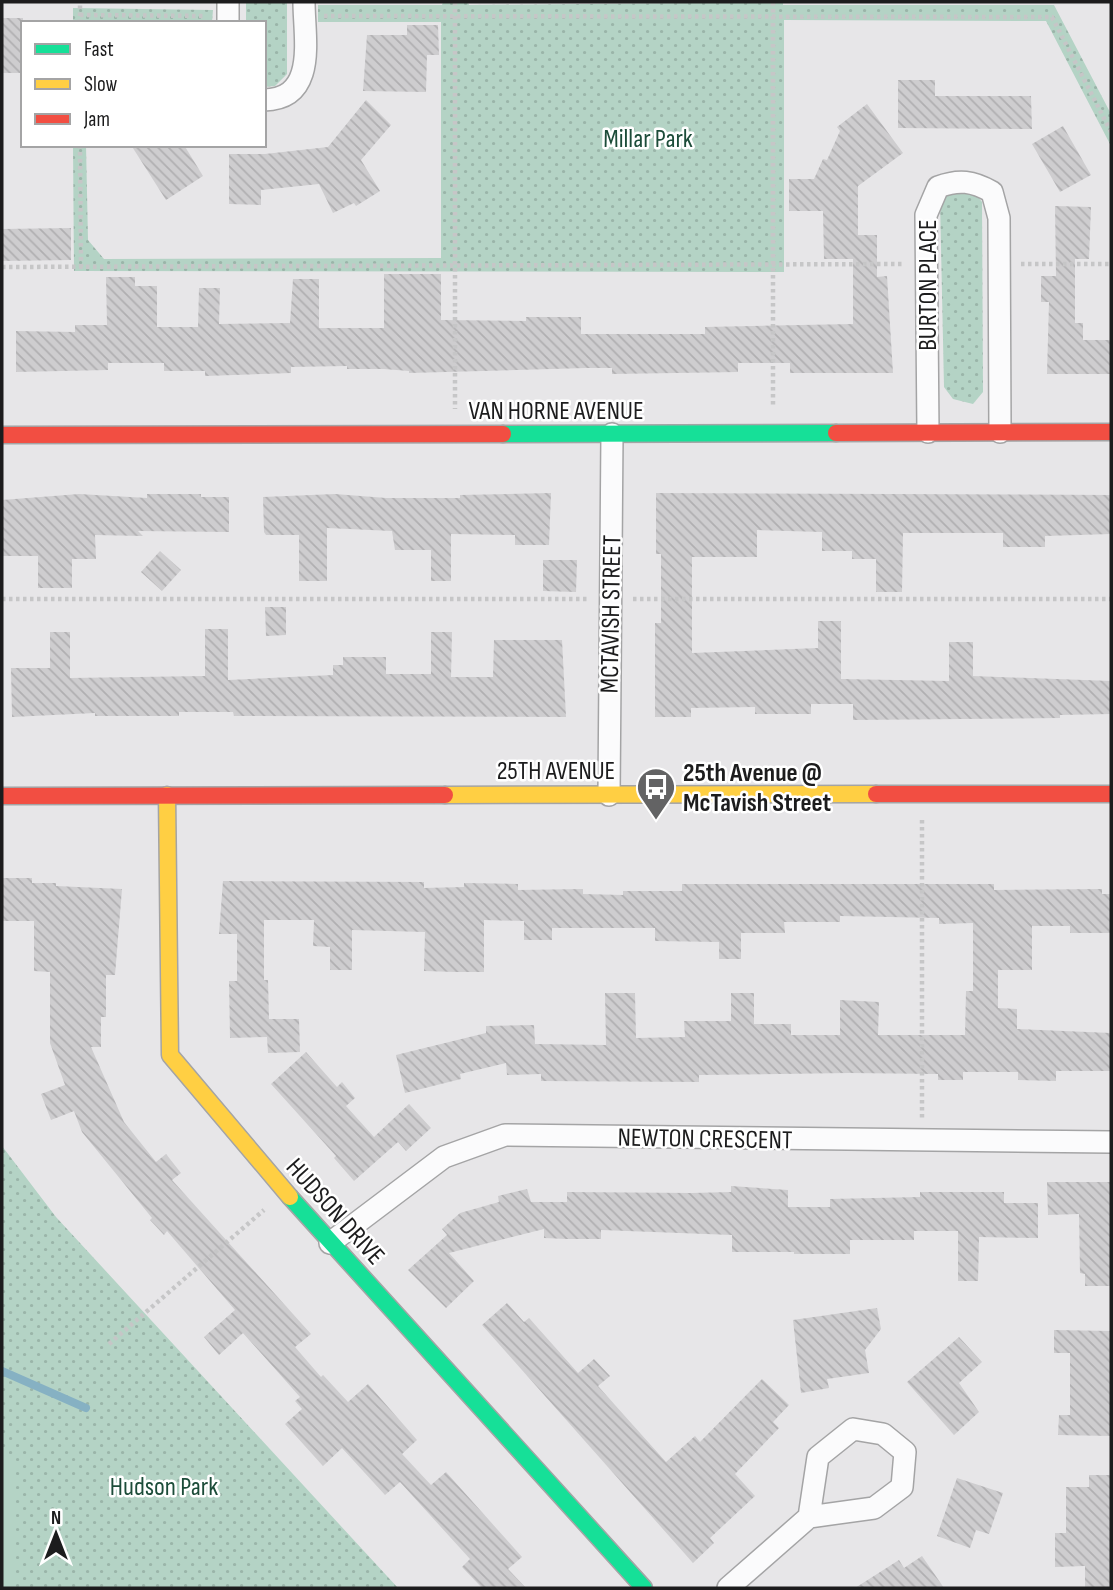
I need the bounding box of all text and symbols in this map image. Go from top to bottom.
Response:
legend [21,21,266,147]
text: Fast [84,37,114,62]
text: Slow [84,72,118,97]
text: Jam [83,107,110,132]
park label: Millar Park [603,124,693,155]
street label: BURTON PLACE [913,219,944,351]
street label: VAN HORNE AVENUE [468,396,644,427]
street label: MCTAVISH STREET [595,534,628,694]
street label: 25TH AVENUE [497,756,615,787]
place label: 25th Avenue @ McTavish Street [683,758,832,819]
bus stop icon: 25th Avenue @ McTavish Street [635,766,677,821]
street label: NEWTON CRESCENT [617,1122,793,1157]
street label: HUDSON DRIVE [279,1152,391,1272]
park label: Hudson Park [110,1472,218,1503]
north arrow [21,1499,91,1569]
text: N [51,1507,61,1530]

